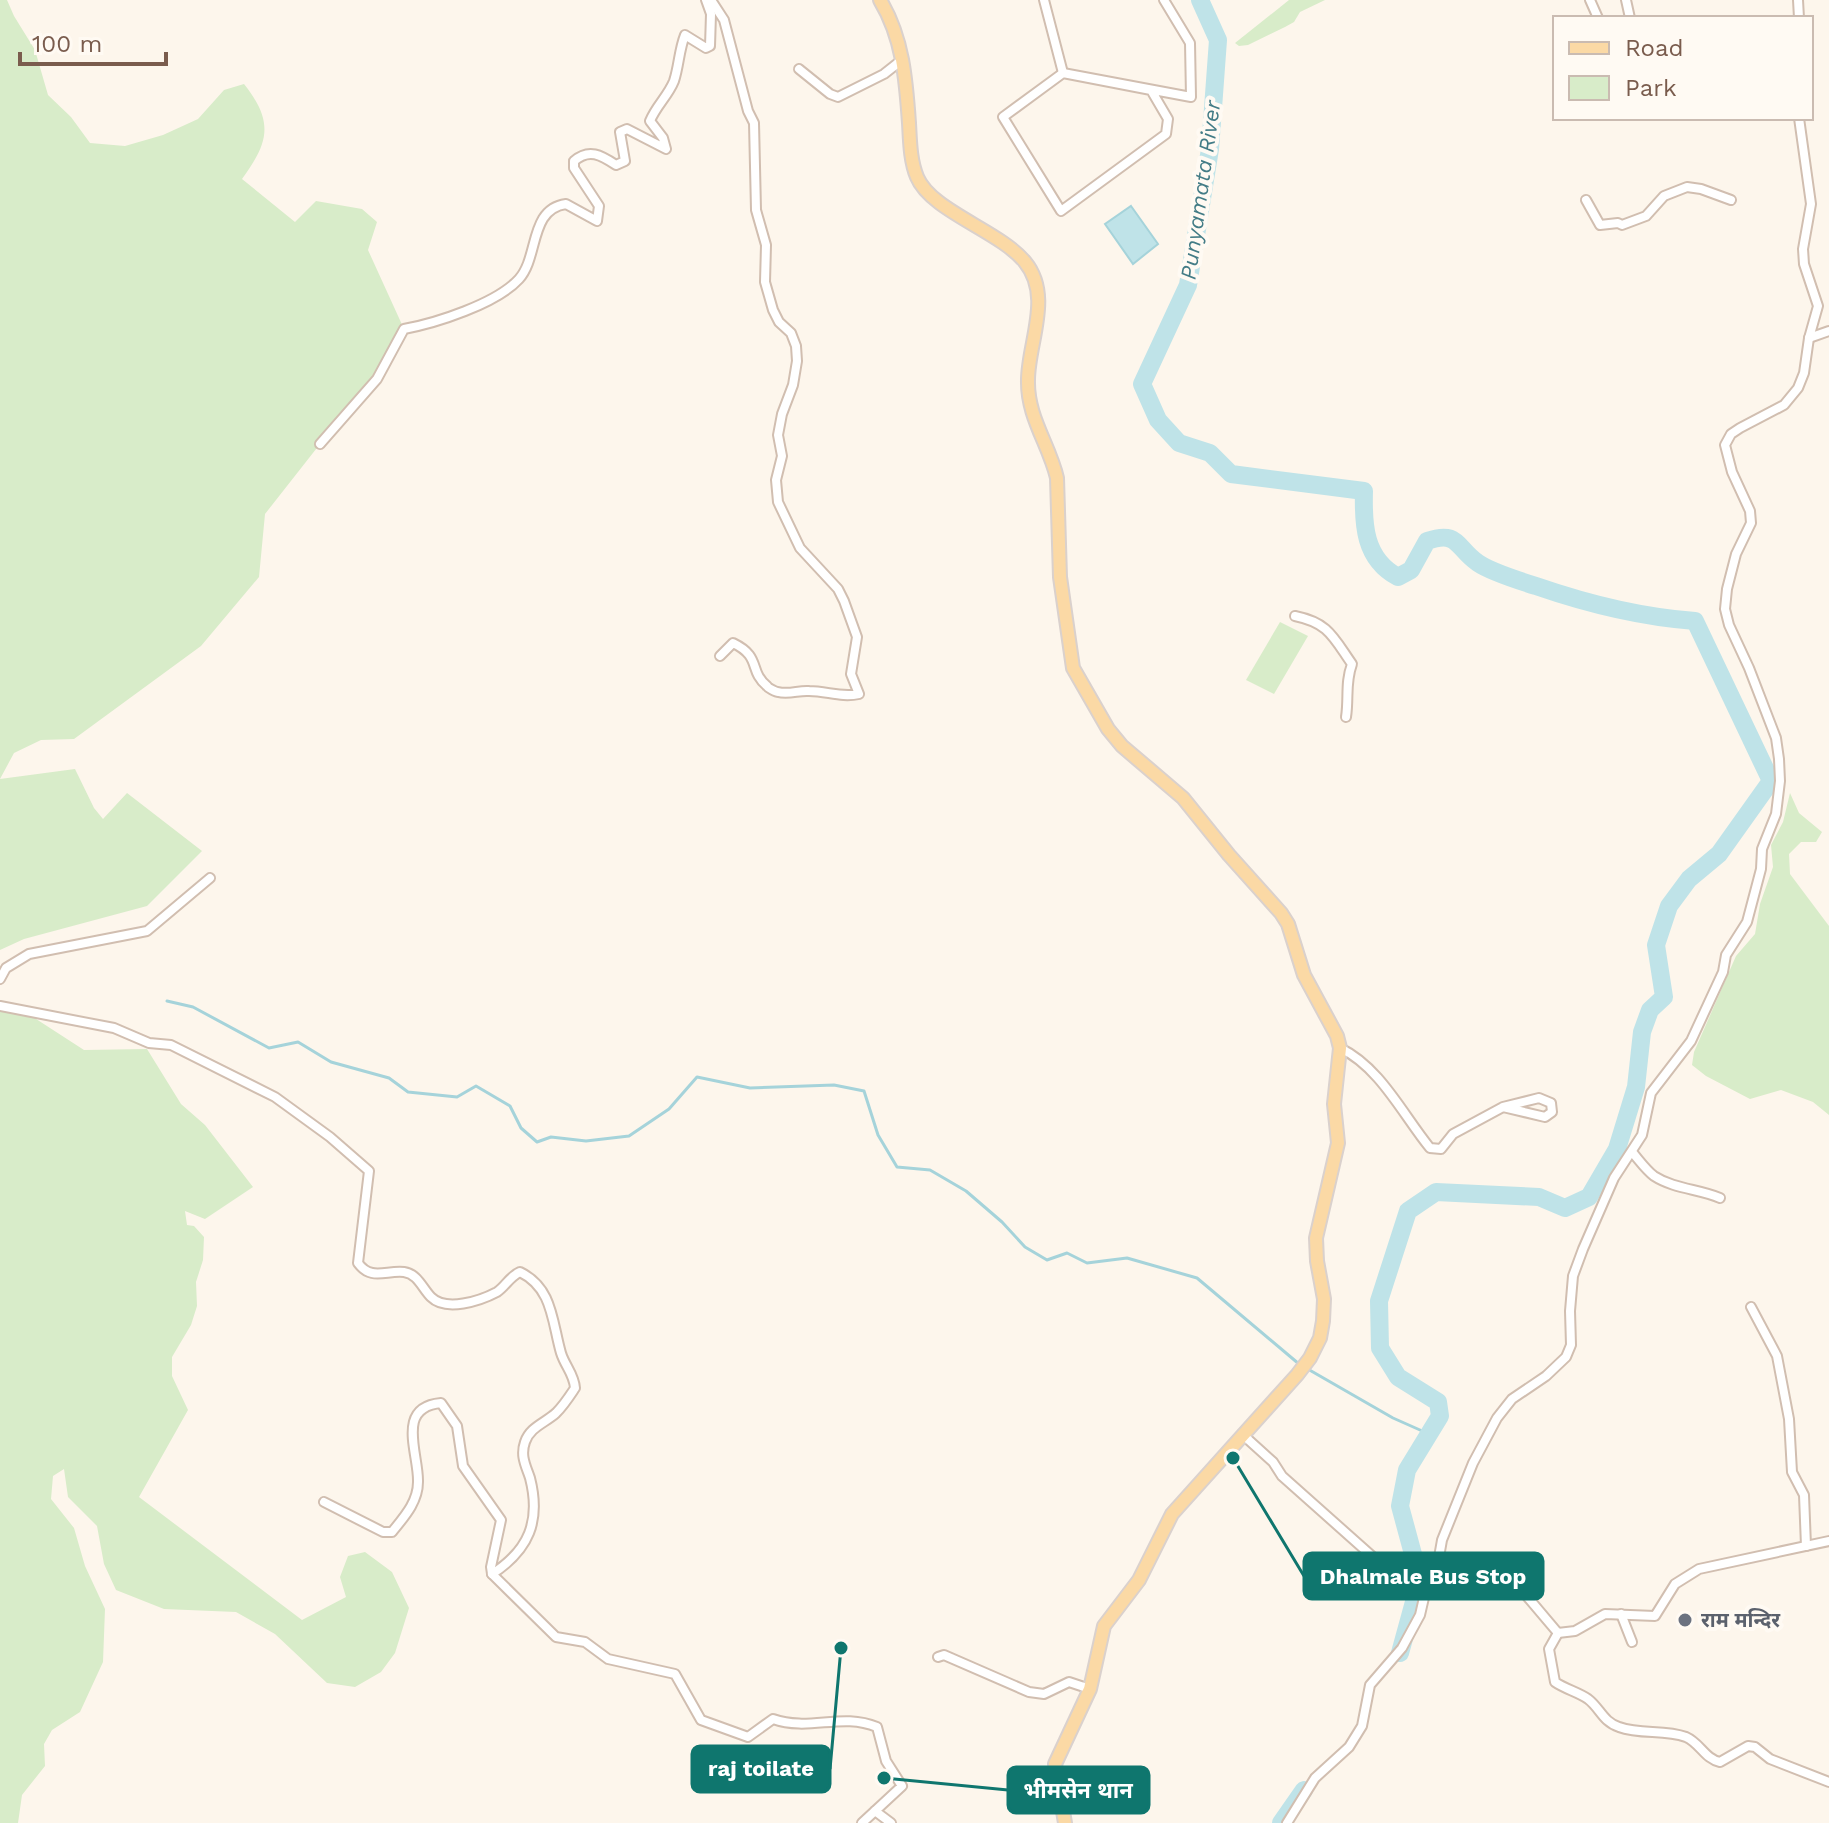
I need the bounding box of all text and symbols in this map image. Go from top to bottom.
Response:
scale bar [20,16,166,66]
legend [1553,16,1813,120]
text: 100 m [32,30,102,58]
text: Road [1625,34,1684,62]
text: Park [1625,74,1677,102]
water label: Punyamata River [1176,98,1226,281]
callout: Dhalmale Bus Stop [1304,1553,1543,1599]
text: Dhalmale Bus Stop [1320,1564,1526,1589]
place label: राम मन्दिर [1701,1608,1781,1632]
marker: राम मन्दिर [1676,1611,1694,1629]
callout: raj toilate [692,1746,830,1792]
text: raj toilate [708,1756,814,1781]
callout: भीमसेन थान [1008,1767,1149,1813]
text: भीमसेन थान [1023,1778,1133,1803]

